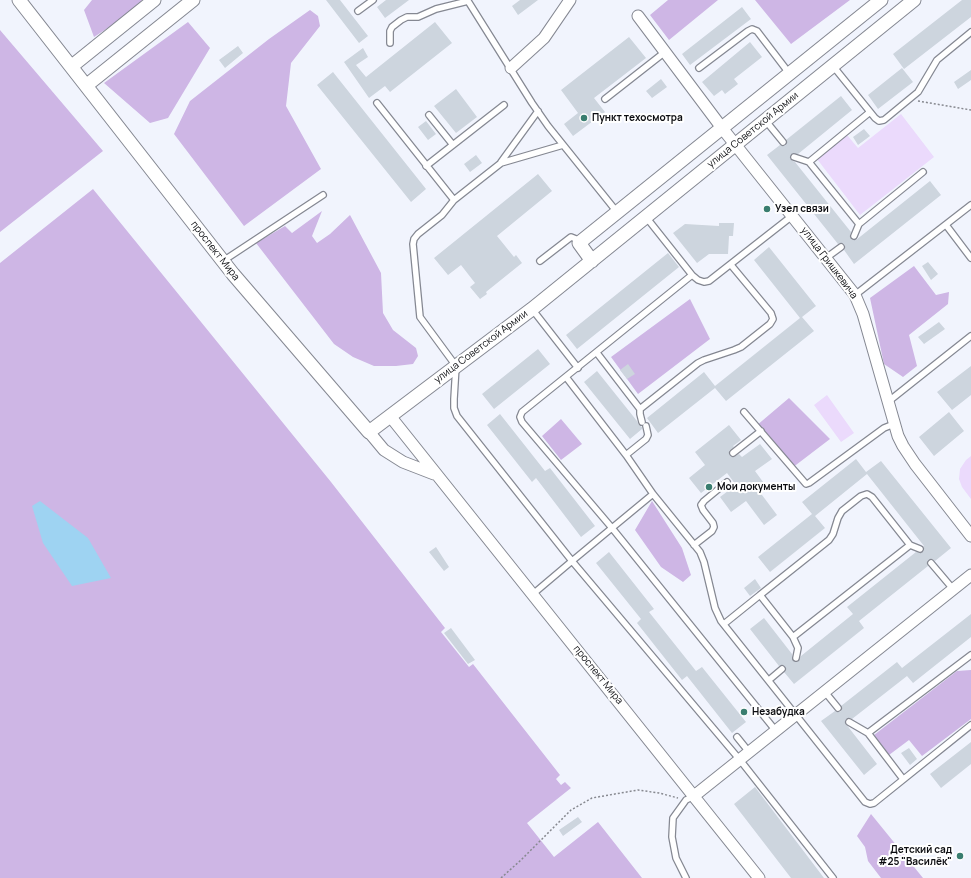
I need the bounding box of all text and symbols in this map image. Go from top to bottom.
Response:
street label: улица Советской Армии [705,89,801,171]
place label: Пункт техосмотра [592,112,683,124]
marker: Пункт техосмотра [579,113,589,123]
place label: Узел связи [775,203,829,215]
marker: Узел связи [762,204,772,214]
street label: проспект Мира [188,219,242,283]
street label: улица Гришкевича [798,225,860,301]
street label: улица Советской Армии [432,308,530,386]
place label: Мои документы [717,481,795,493]
marker: Мои документы [704,482,714,492]
street label: проспект Мира [571,643,625,707]
place label: Незабудка [752,706,805,718]
marker: Незабудка [739,707,749,717]
place label: Детский сад #25 "Василёк" [878,844,952,868]
marker: Детский сад #25 "Василёк" [955,851,965,861]

